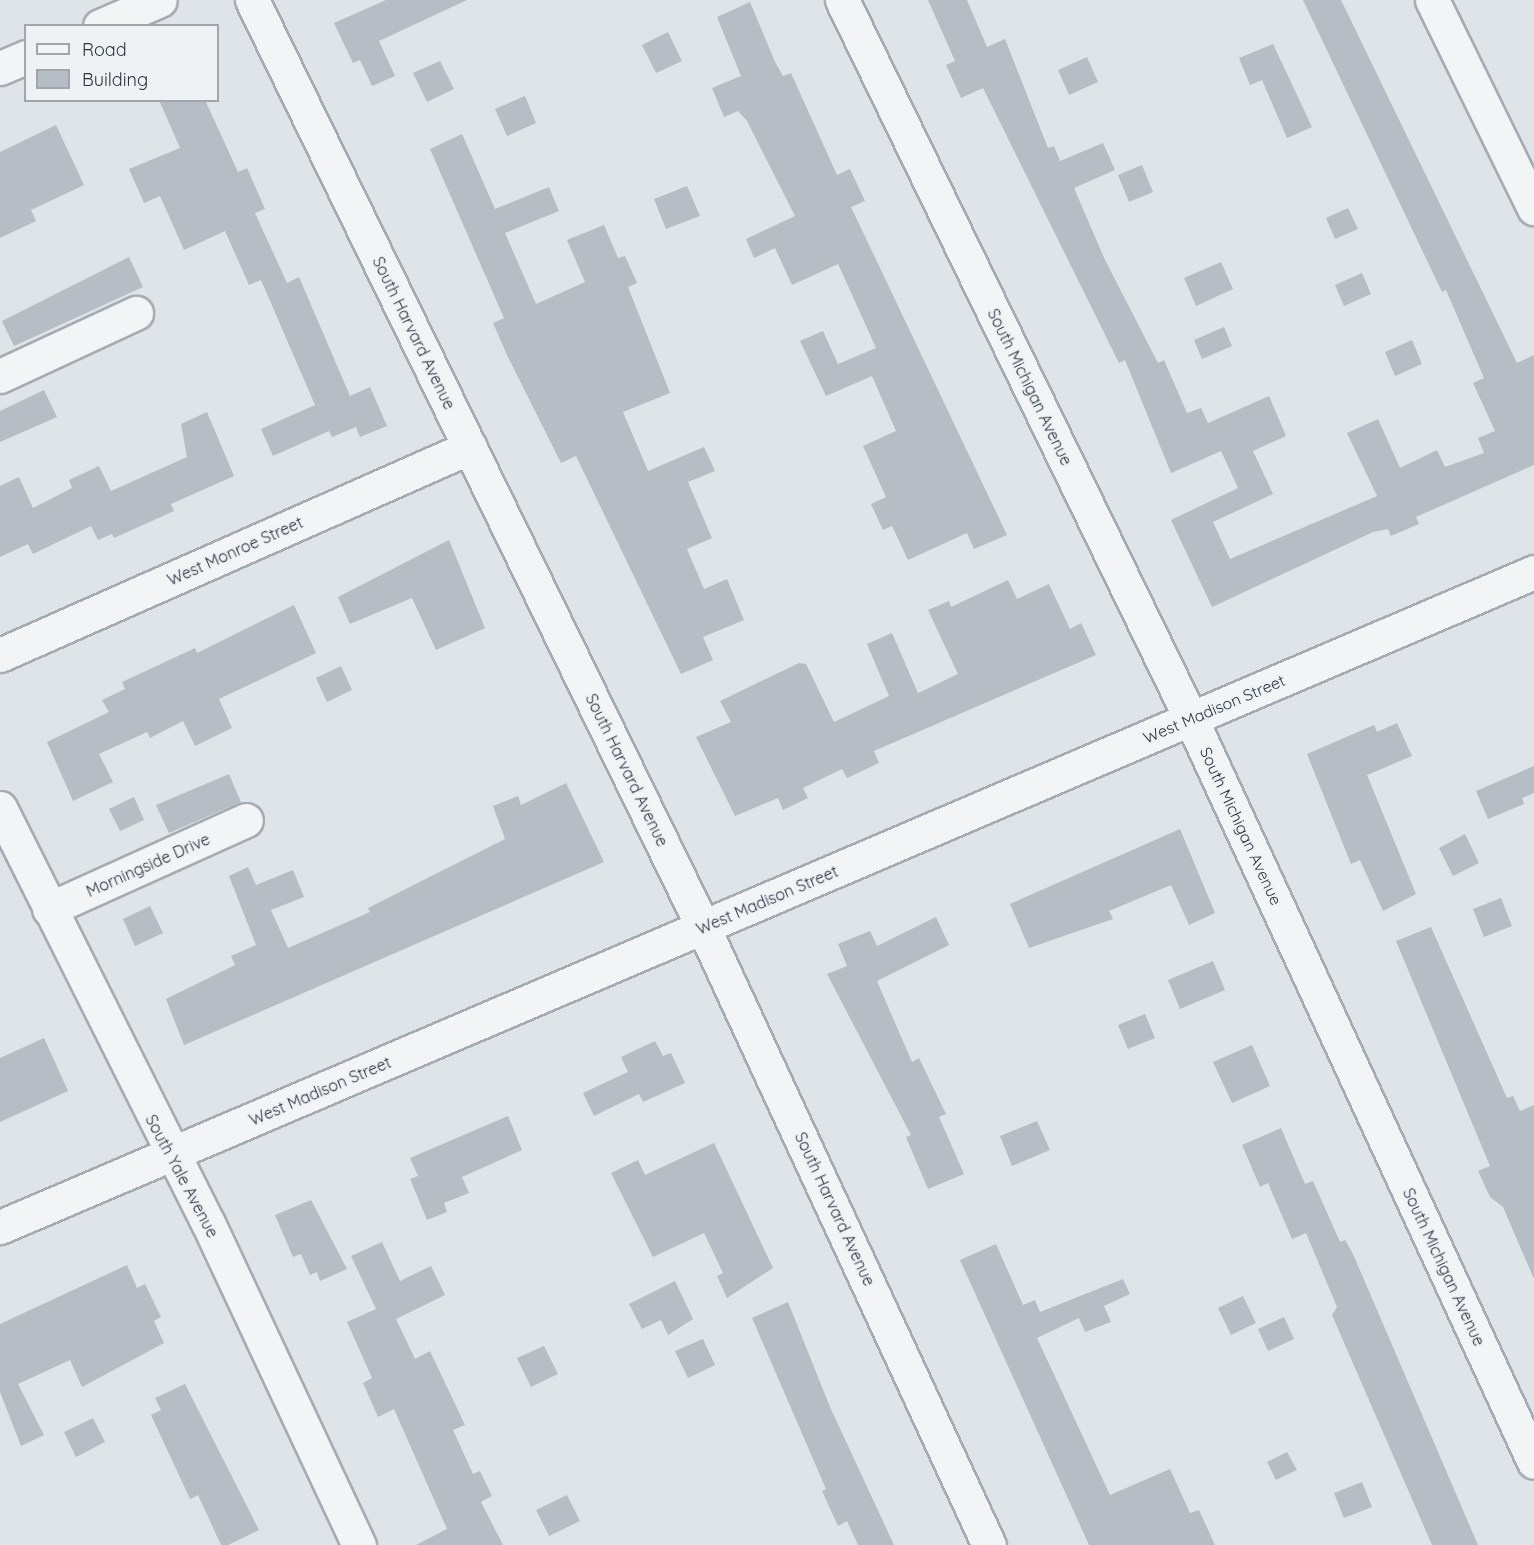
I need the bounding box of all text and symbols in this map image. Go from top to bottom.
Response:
legend [24,24,219,102]
text: Road [82,38,127,61]
text: Building [82,68,148,91]
street label: South Harvard Avenue [369,254,459,412]
street label: South Michigan Avenue [984,305,1076,469]
street label: West Monroe Street [164,512,306,590]
street label: West Madison Street [1140,670,1288,748]
street label: South Harvard Avenue [582,691,672,849]
street label: South Michigan Avenue [1196,744,1286,908]
street label: Morningside Drive [83,829,213,901]
street label: West Madison Street [693,861,841,939]
street label: West Madison Street [246,1052,394,1130]
street label: South Yale Avenue [142,1111,222,1241]
street label: South Harvard Avenue [791,1129,879,1289]
street label: South Michigan Avenue [1399,1185,1489,1349]

